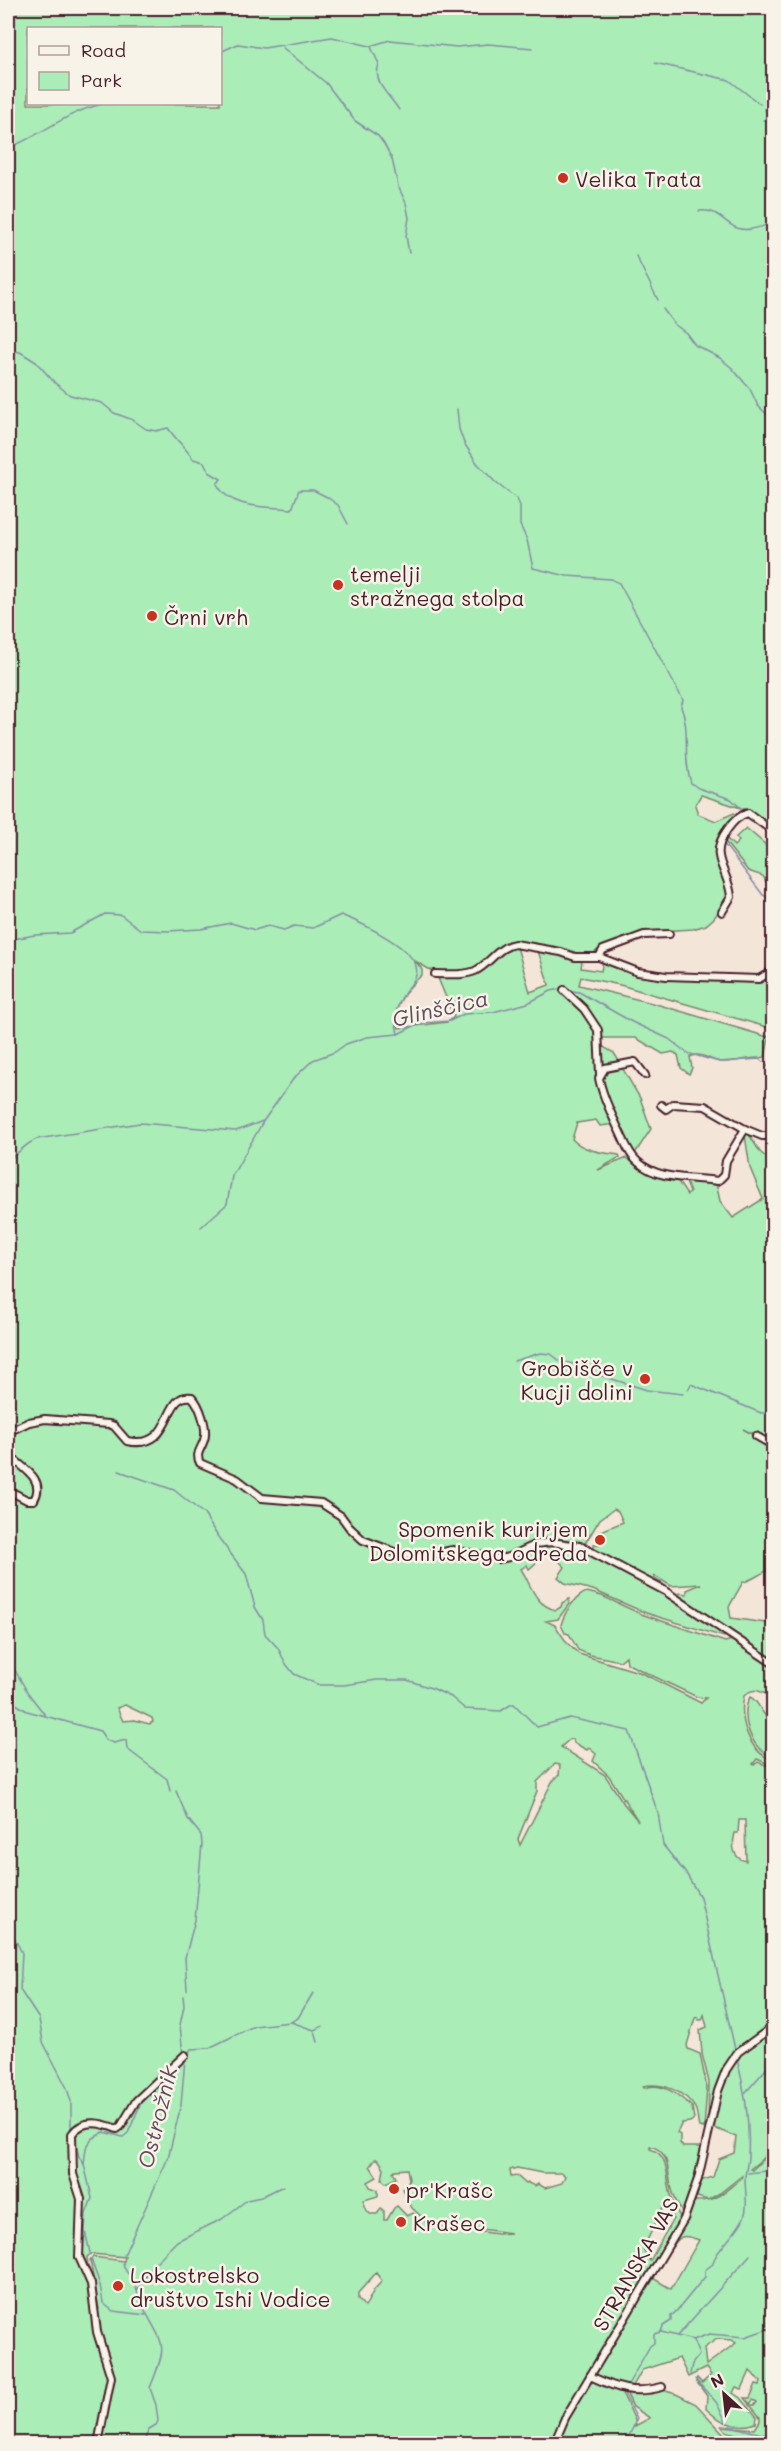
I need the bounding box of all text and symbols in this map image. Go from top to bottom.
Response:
legend [27,27,222,105]
text: Road [81,38,126,62]
text: Park [81,68,122,92]
place label: Velika Trata [575,165,702,192]
marker: Velika Trata [556,171,570,185]
place label: temelji stražnega stolpa [350,560,525,611]
marker: temelji stražnega stolpa [331,578,345,592]
place label: Črni vrh [164,603,248,630]
marker: Črni vrh [145,609,159,623]
water label: Glinščica [389,983,491,1033]
place label: Grobišče v Kucji dolini [521,1354,633,1405]
marker: Grobišče v Kucji dolini [638,1372,652,1386]
place label: Spomenik kurirjem Dolomitskega odreda [369,1515,588,1566]
marker: Spomenik kurirjem Dolomitskega odreda [593,1533,607,1547]
water label: Ostrožnik [130,2061,184,2171]
place label: pr'Krašc [406,2176,493,2203]
marker: pr'Krašc [387,2182,401,2196]
street label: STRANSKA VAS [586,2192,684,2336]
place label: Krašec [413,2209,485,2236]
marker: Krašec [394,2215,408,2229]
place label: Lokostrelsko društvo Ishi Vodice [130,2261,331,2312]
marker: Lokostrelsko društvo Ishi Vodice [111,2279,125,2293]
north arrow [694,2364,754,2424]
text: N [707,2368,727,2392]

